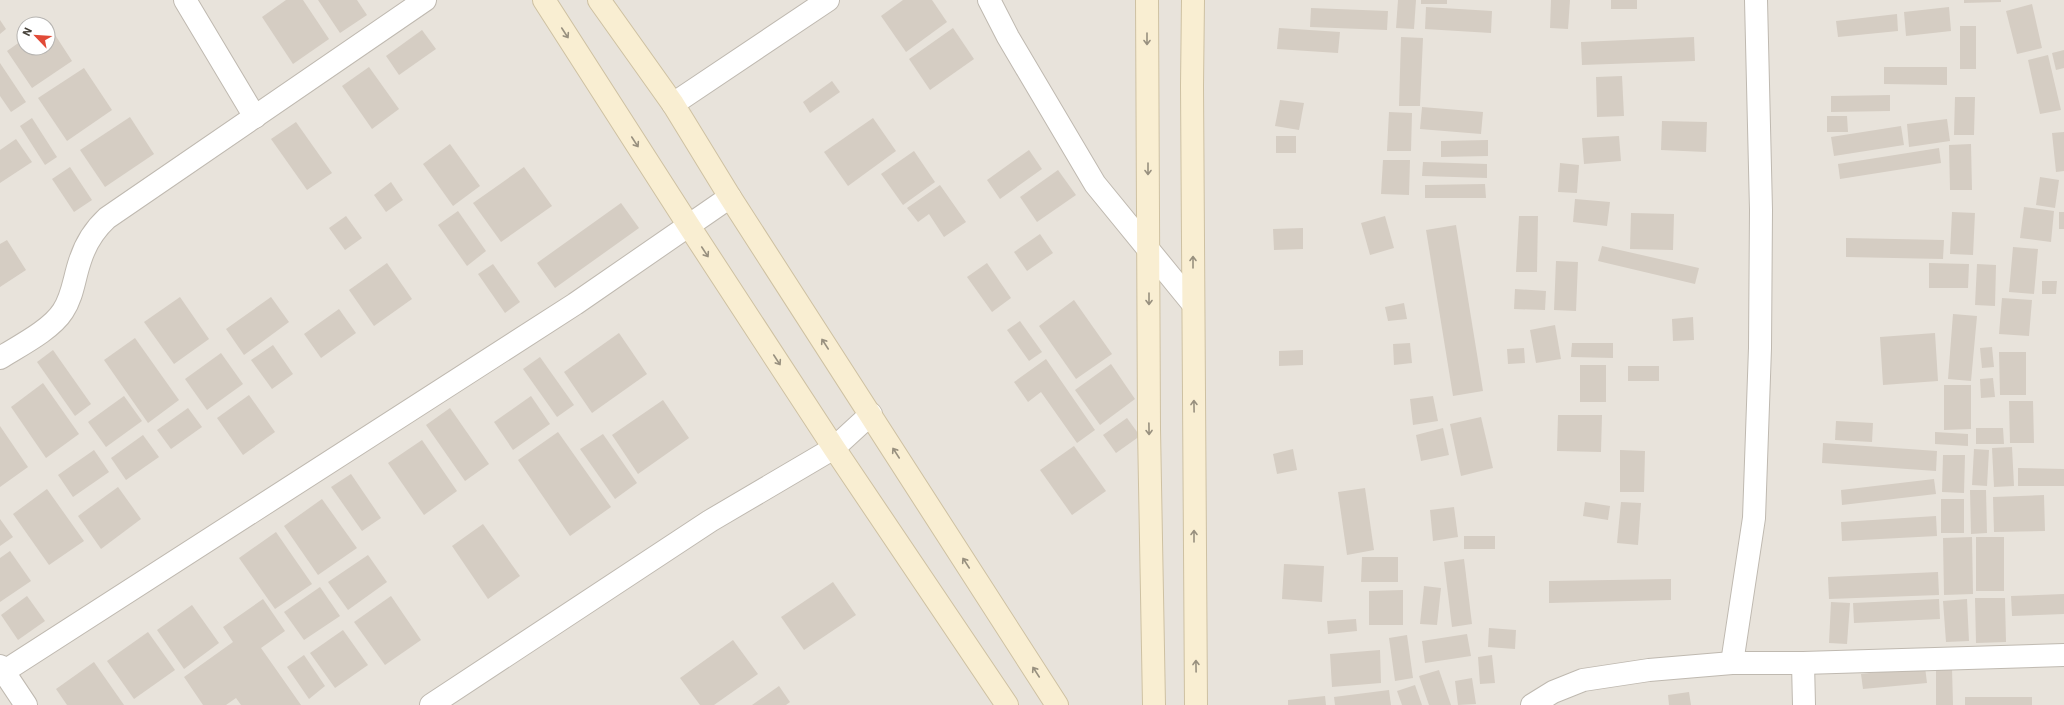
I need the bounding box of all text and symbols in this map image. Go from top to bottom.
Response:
north arrow [16,16,56,56]
text: N [19,25,35,38]
one-way arrow [561,27,569,39]
one-way arrow [1143,32,1151,45]
one-way arrow [631,136,639,147]
one-way arrow [1144,162,1152,175]
one-way arrow [701,246,709,257]
one-way arrow [1189,256,1197,269]
one-way arrow [1145,292,1153,305]
one-way arrow [821,339,829,350]
one-way arrow [773,354,781,366]
one-way arrow [1190,400,1198,413]
one-way arrow [1145,422,1153,435]
one-way arrow [892,448,900,459]
one-way arrow [1190,530,1198,543]
one-way arrow [962,558,970,569]
one-way arrow [1192,660,1200,673]
one-way arrow [1032,667,1040,678]

